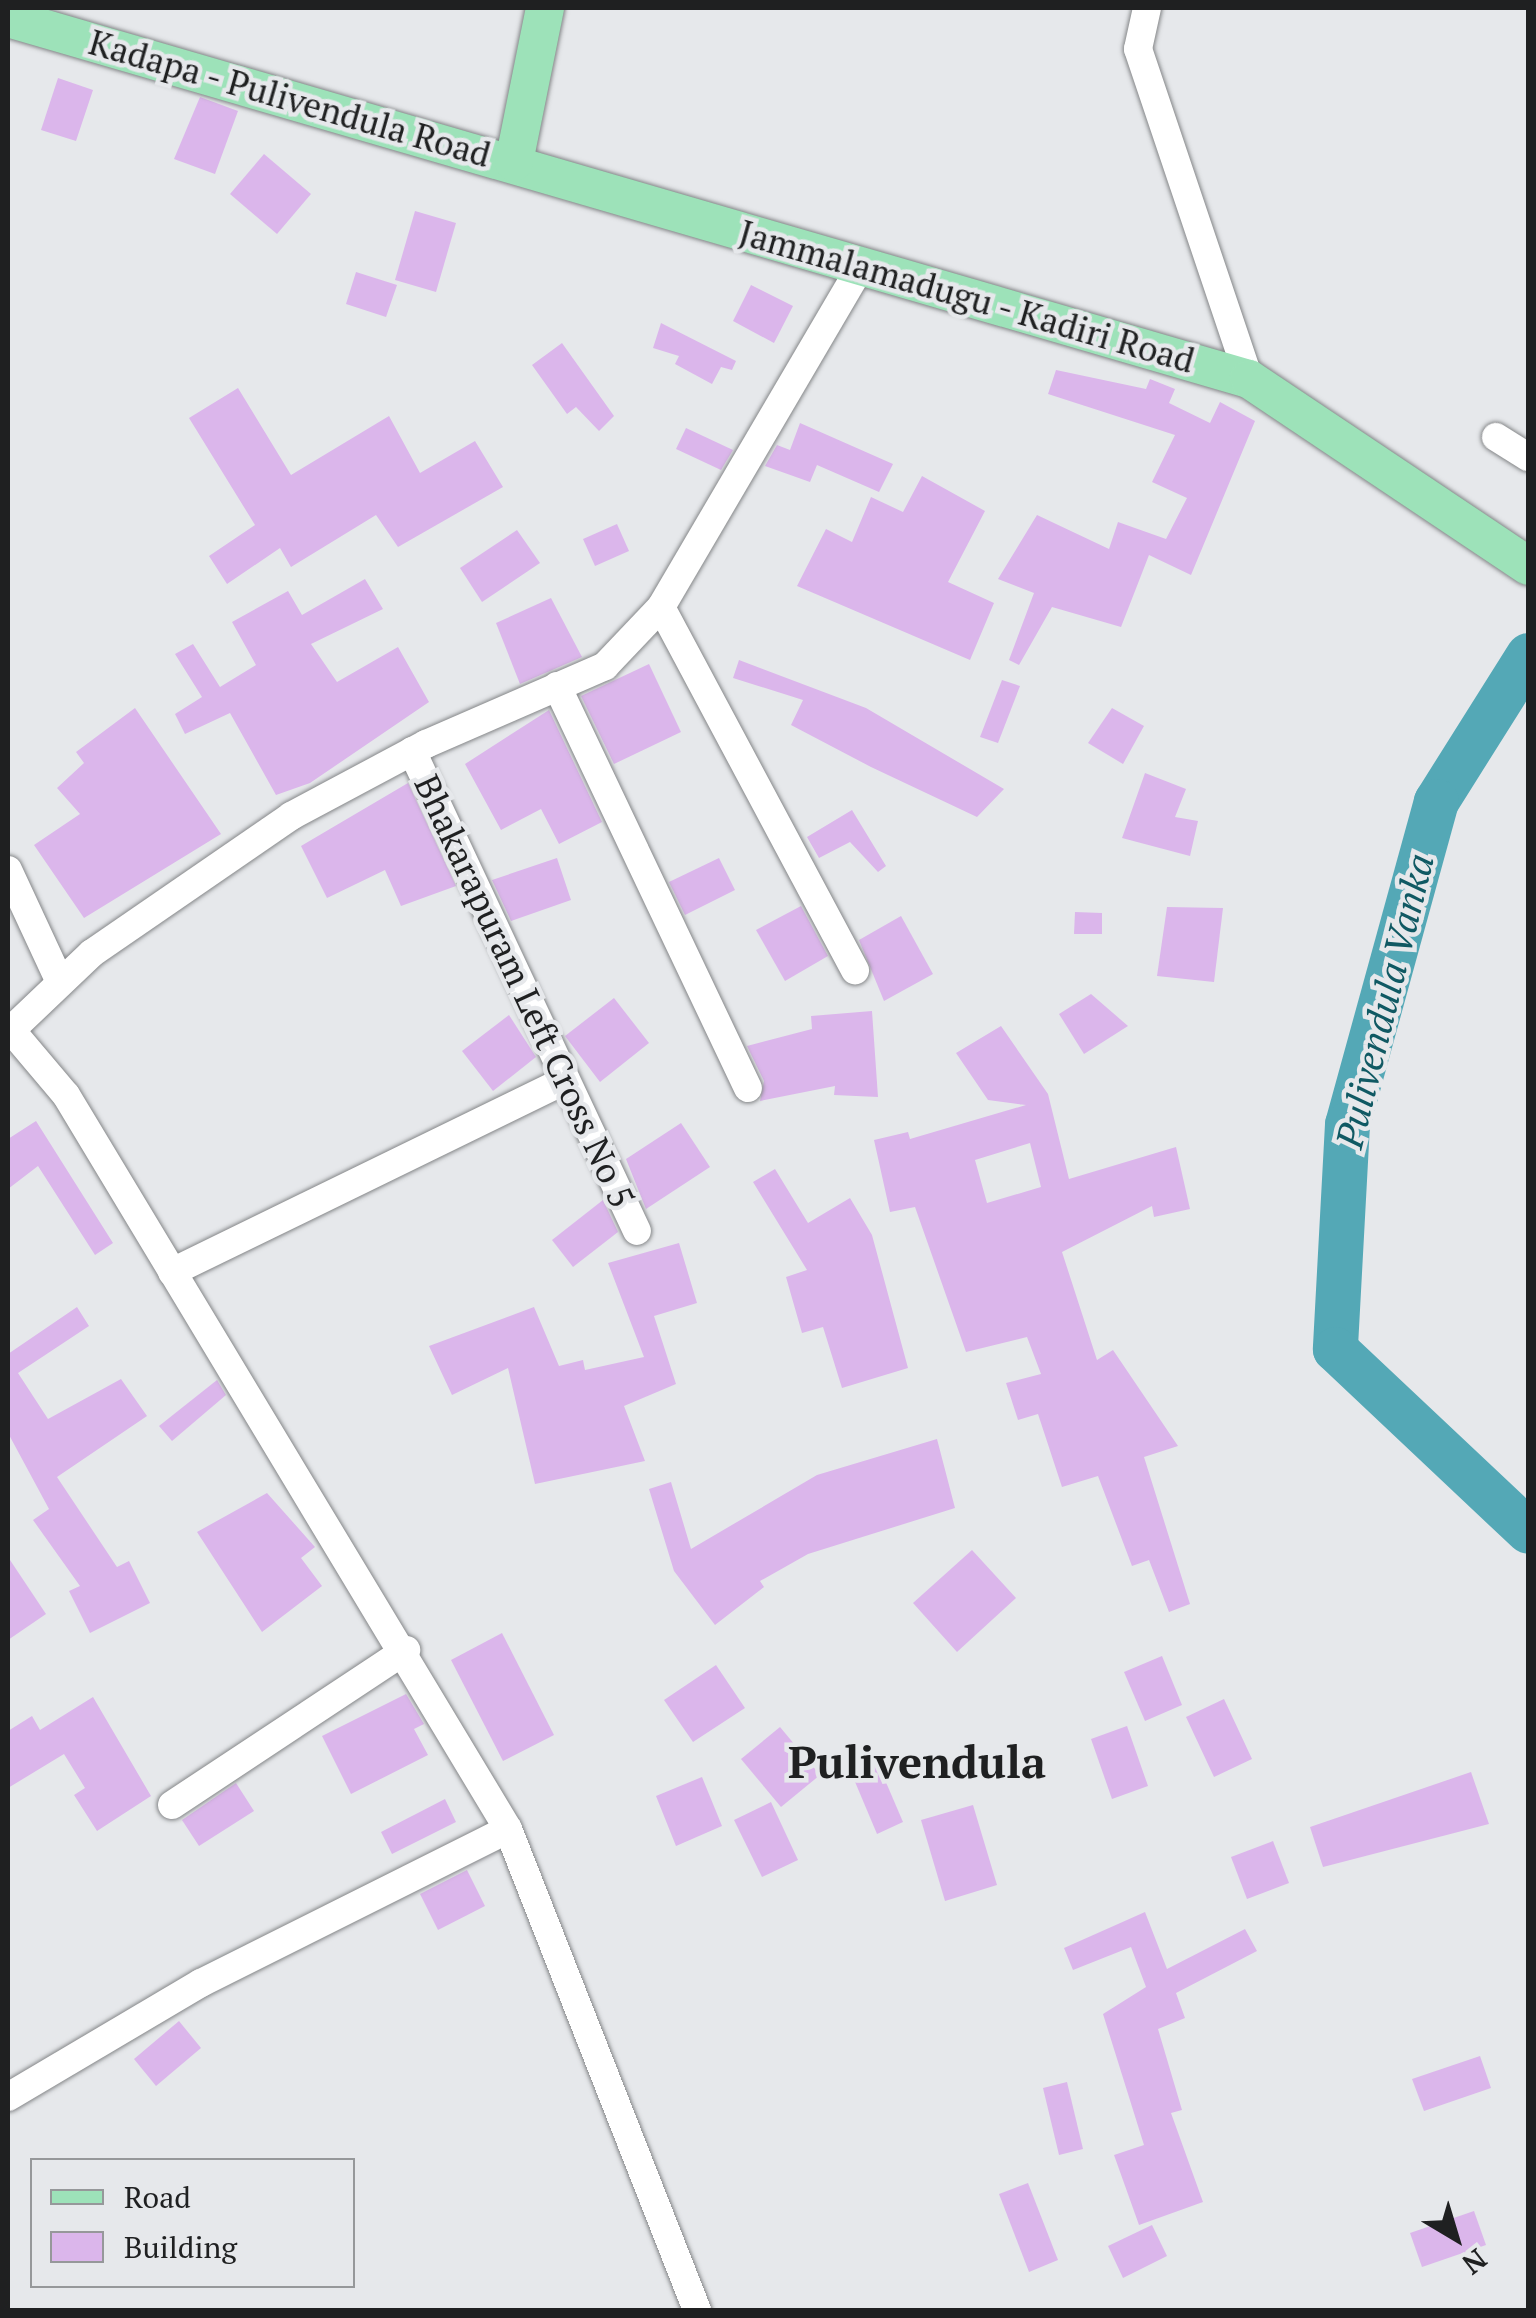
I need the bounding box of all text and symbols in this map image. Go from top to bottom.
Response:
street label: Kadapa - Pulivendula Road [83,20,497,176]
street label: Jammalamadugu - Kadiri Road [733,210,1201,382]
street label: Bhakarapuram Left Cross No 5 [406,768,644,1214]
water label: Pulivendula Vanka [1326,849,1444,1153]
district label: Pulivendula [788,1735,1046,1789]
legend [30,2158,355,2288]
text: Road [124,2177,191,2217]
north arrow [1406,2188,1506,2288]
text: Building [124,2227,237,2267]
text: N [1455,2241,1495,2283]

